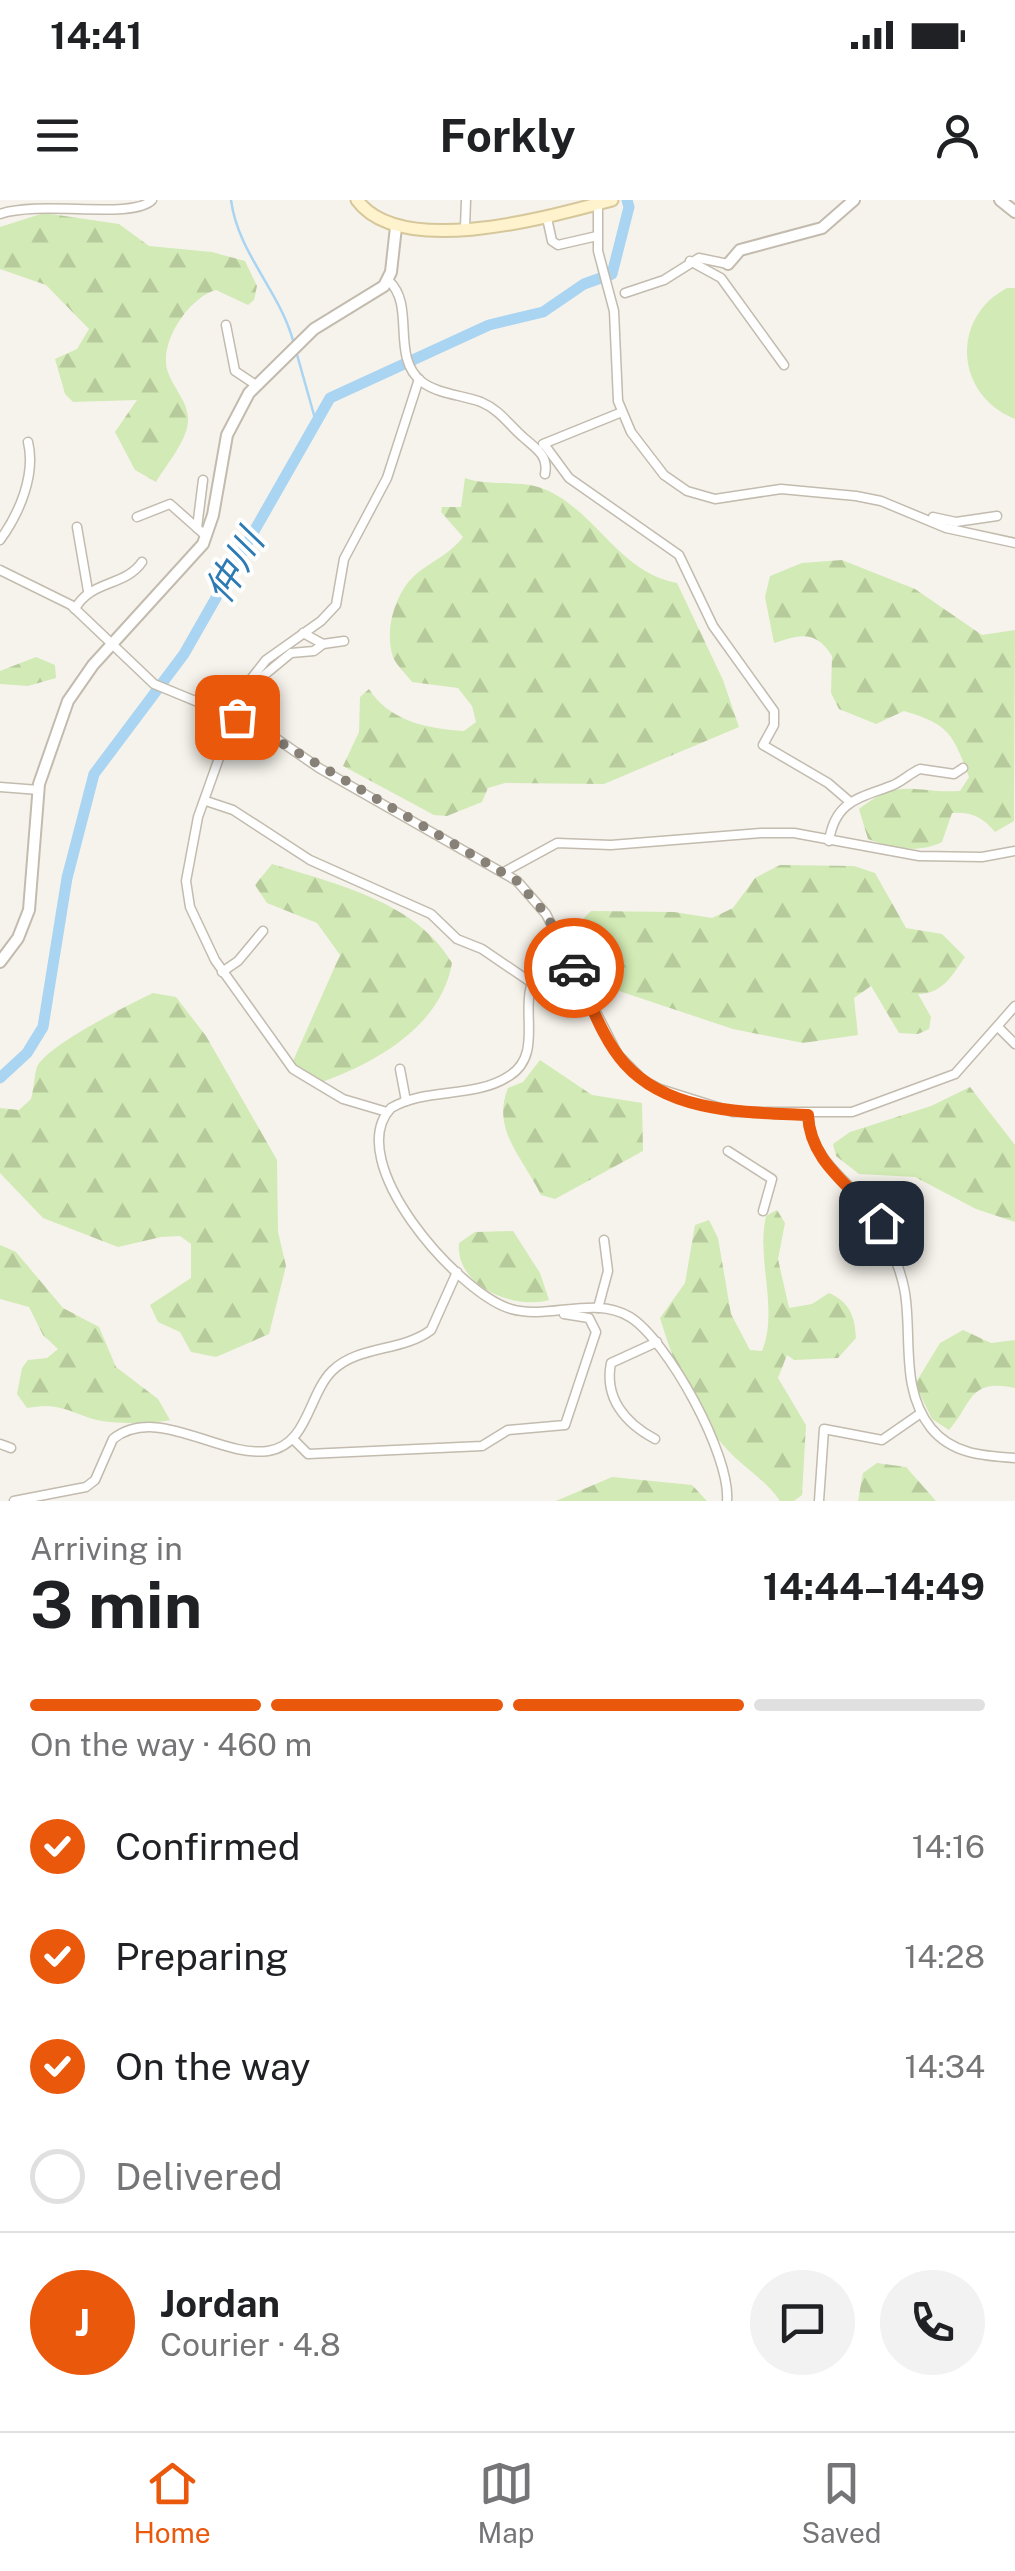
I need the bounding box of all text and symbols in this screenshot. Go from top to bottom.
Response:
text: 14:41 [50,13,143,58]
icon: menu [30,108,85,163]
icon: person [930,108,985,163]
text: Forkly [439,109,576,162]
water label: 仲川 [196,518,274,610]
pin [195,675,280,760]
icon: bag [210,690,265,745]
courier [524,918,624,1018]
icon: car [547,941,602,996]
pin [839,1181,924,1266]
icon: home [854,1196,909,1251]
text: Arriving in [30,1530,183,1567]
text: 14:44–14:49 [763,1564,985,1609]
text: 3 min [30,1566,202,1643]
text: On the way · 460 m [30,1726,312,1763]
icon: check [30,1819,85,1874]
text: Confirmed [115,1824,300,1869]
text: 14:16 [912,1828,985,1865]
icon: check [30,1929,85,1984]
text: Preparing [115,1934,289,1979]
text: 14:28 [904,1938,985,1975]
icon: check [30,2039,85,2094]
text: On the way [115,2044,311,2089]
text: 14:34 [904,2048,985,2085]
text: Delivered [115,2154,283,2199]
button: chat [750,2270,855,2375]
button: phone [880,2270,985,2375]
text: Jordan [160,2281,280,2326]
text: J [75,2300,90,2345]
text: Courier · 4.8 [160,2326,341,2363]
tab: Home [133,2456,211,2549]
tab: Map [478,2456,534,2549]
tab: Saved [801,2456,882,2549]

